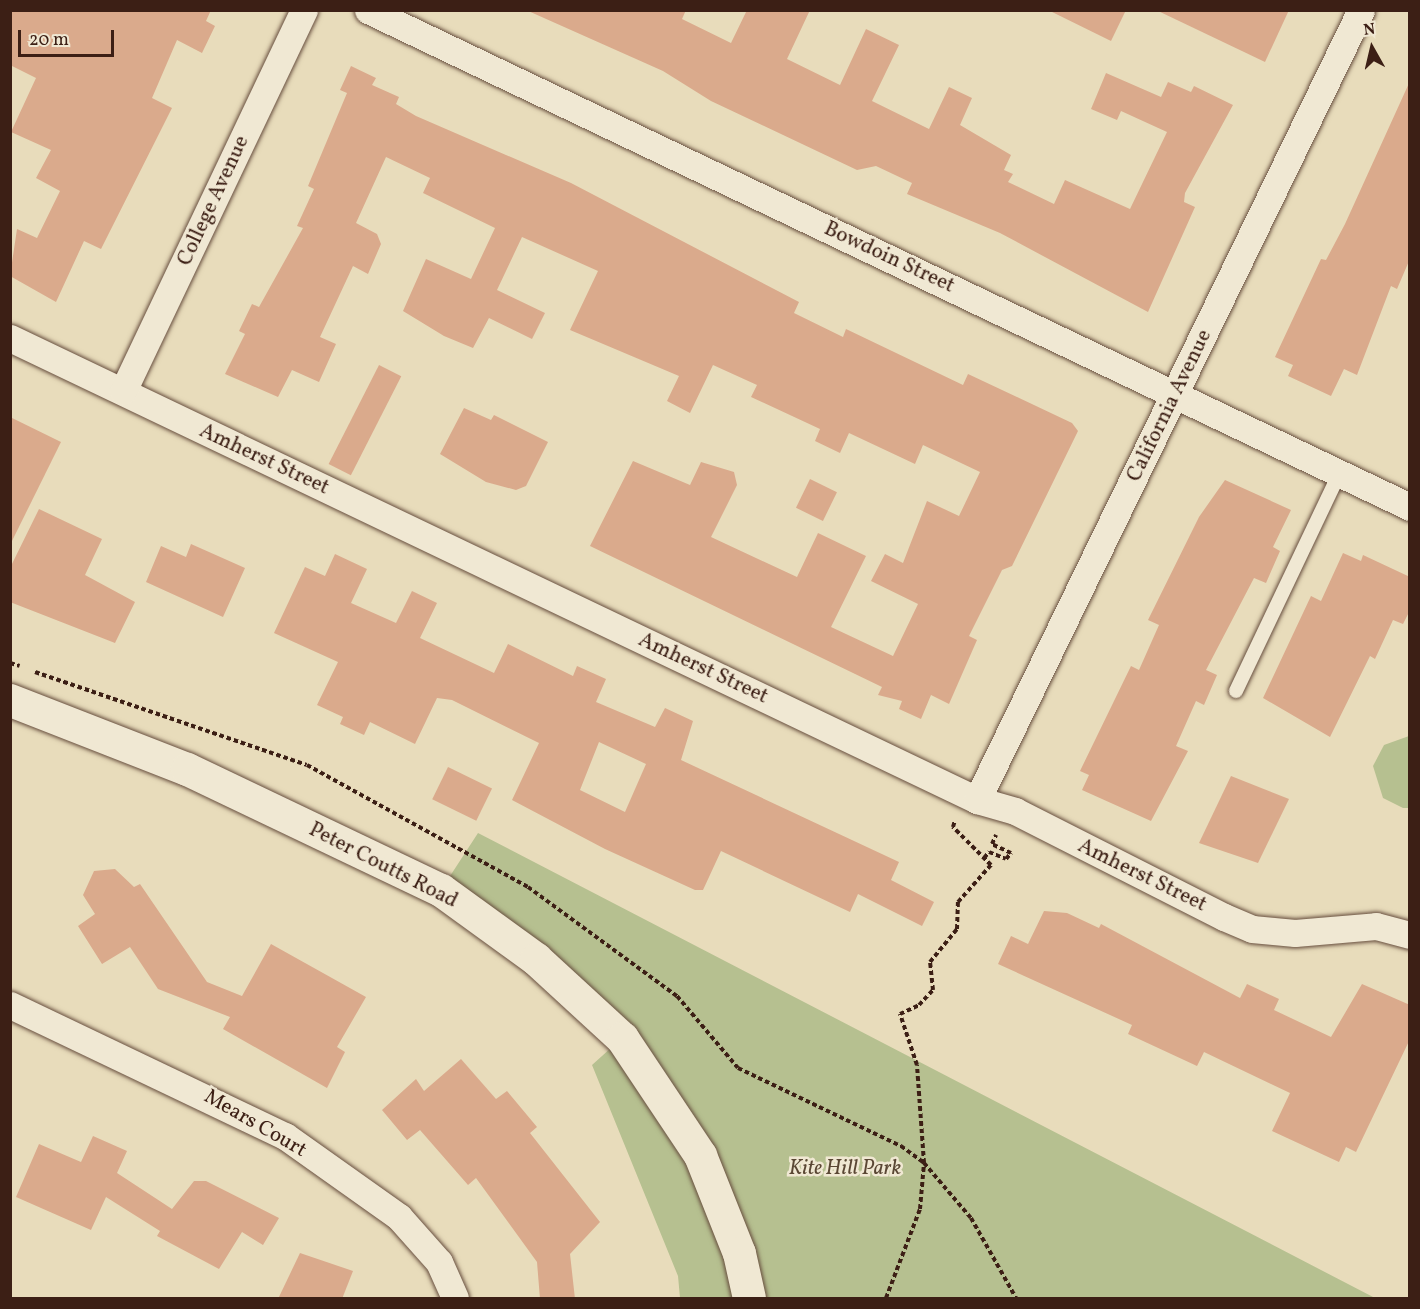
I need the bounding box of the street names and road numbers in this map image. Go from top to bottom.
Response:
street label: College Avenue [173,132,255,270]
street label: Bowdoin Street [820,217,958,299]
street label: California Avenue [1122,326,1218,486]
street label: Amherst Street [195,419,333,501]
street label: Amherst Street [634,628,772,710]
street label: Peter Coutts Road [304,818,462,914]
street label: Amherst Street [1073,834,1211,918]
street label: Mears Court [199,1084,311,1164]

